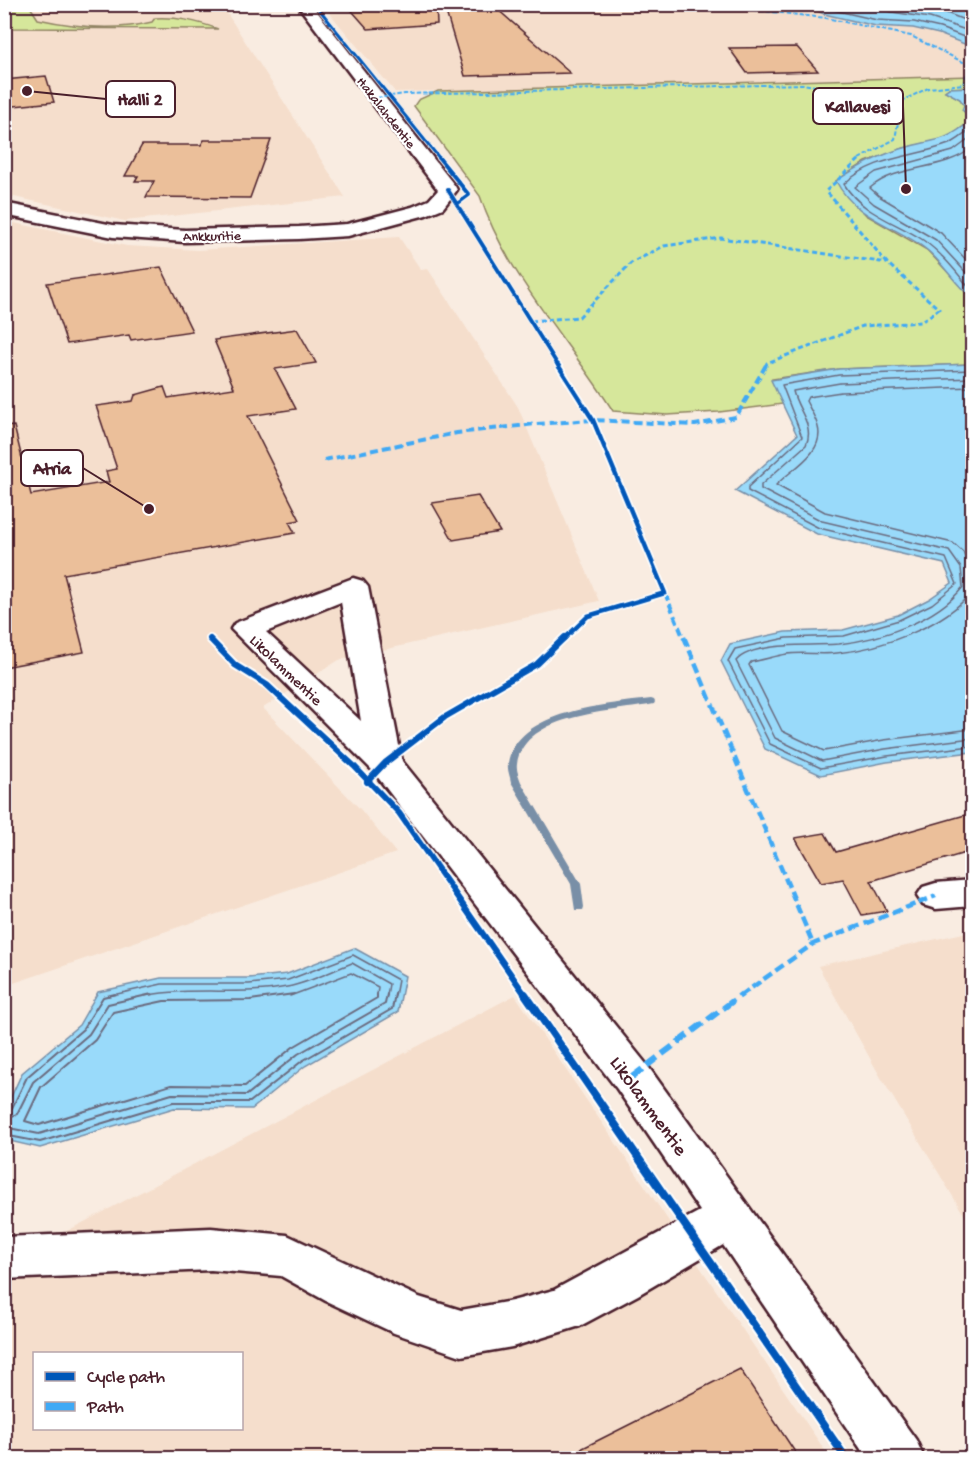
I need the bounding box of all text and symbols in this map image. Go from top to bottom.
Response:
street label: Hakalahdentie [352,74,419,153]
callout: Halli 2 [106,81,175,117]
callout: Kallavesi [813,88,903,124]
text: Halli 2 [117,91,163,112]
text: Kallavesi [824,98,891,119]
street label: Ankkuritie [183,228,242,247]
callout: Atria [21,450,83,486]
text: Atria [32,460,72,481]
street label: Likolammentie [244,632,326,712]
street label: Likolammentie [603,1053,691,1162]
legend [33,1352,243,1430]
text: Cycle path [87,1368,165,1389]
text: Path [86,1398,124,1419]

